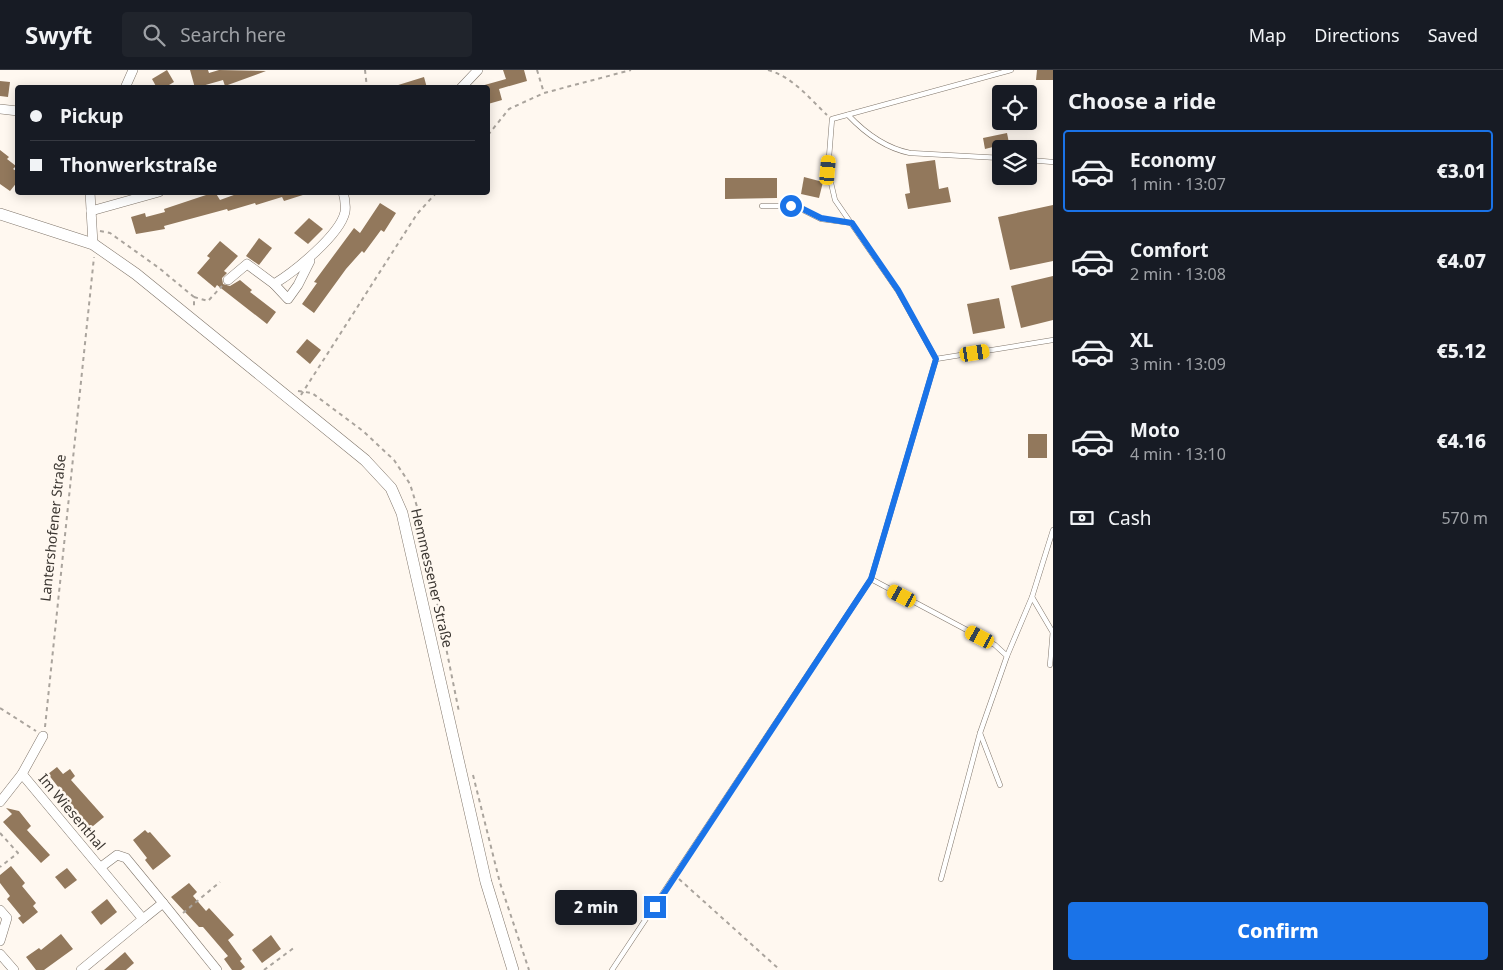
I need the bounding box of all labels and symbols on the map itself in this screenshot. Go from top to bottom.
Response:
car [819,154,836,186]
route start [780,195,802,217]
car [959,343,990,363]
street label: Lantershofener Straße [35,453,70,602]
street label: Hemmessener Straße [407,506,458,650]
car [885,582,918,610]
car [963,623,996,651]
street label: Im Wiesenthal [35,769,110,854]
callout: 2 min [555,890,638,924]
route end [644,896,666,918]

